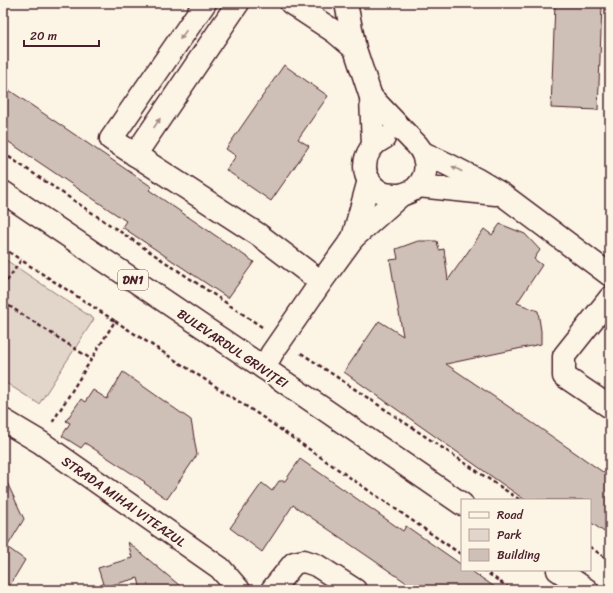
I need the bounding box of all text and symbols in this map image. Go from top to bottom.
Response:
scale bar [24,22,99,48]
text: 20 m [30,25,57,47]
one-way arrow [179,30,187,40]
one-way arrow [153,117,161,128]
one-way arrow [451,166,463,172]
road number: DN1 [118,270,148,290]
street label: BULEVARDUL GRIVIȚEI [172,303,293,394]
street label: STRADA MIHAI VITEAZUL [57,450,191,553]
legend [461,499,591,571]
text: Road [497,504,524,526]
text: Park [497,524,522,546]
text: Building [497,544,540,566]

